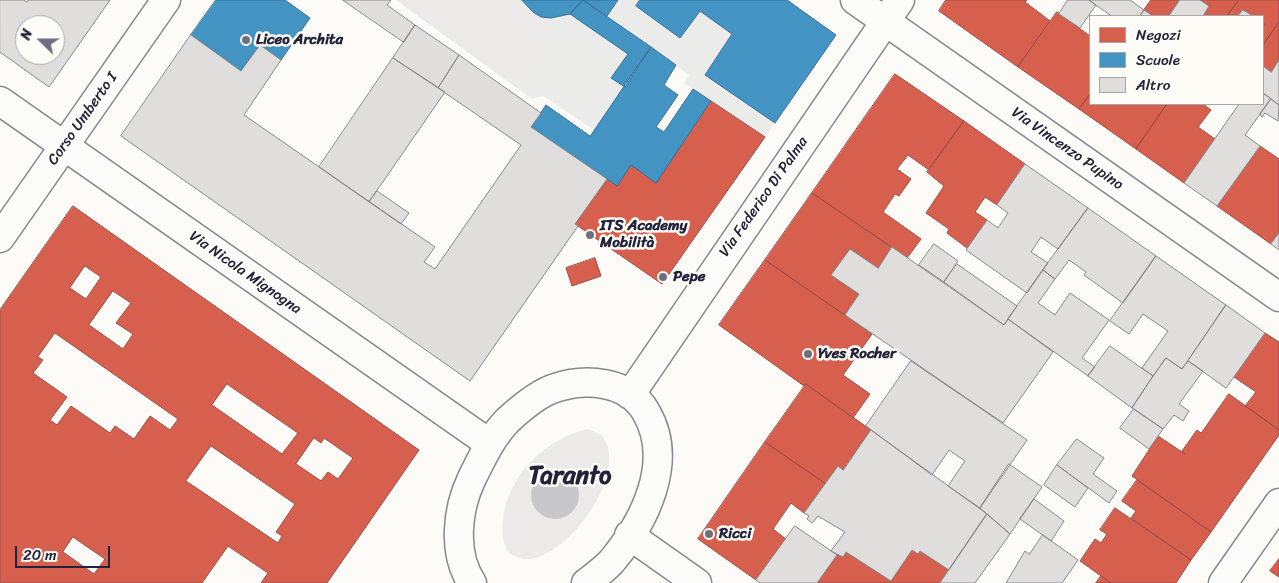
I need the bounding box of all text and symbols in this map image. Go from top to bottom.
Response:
north arrow [15,15,65,65]
legend [1089,15,1264,105]
text: Negozi [1136,22,1181,48]
text: N [13,25,40,44]
place label: Liceo Archita [256,31,343,49]
marker: Liceo Archita [240,34,252,46]
text: Scuole [1136,47,1180,73]
street label: Corso Umberto I [44,69,122,169]
text: Altro [1136,72,1170,98]
street label: Via Vincenzo Pupino [1008,104,1126,194]
street label: Via Federico Di Palma [716,134,812,260]
place label: ITS Academy Mobilità [600,217,687,252]
street label: Via Nicola Mignogna [185,228,305,318]
marker: ITS Academy Mobilità [584,229,596,241]
place label: Pepe [673,268,705,286]
marker: Pepe [657,271,669,283]
place label: Yves Rocher [818,345,896,363]
marker: Yves Rocher [802,348,814,360]
district label: Taranto [529,462,611,492]
place label: Ricci [719,525,751,543]
marker: Ricci [703,528,715,540]
scale bar [18,536,112,568]
text: 20 m [23,542,57,568]

